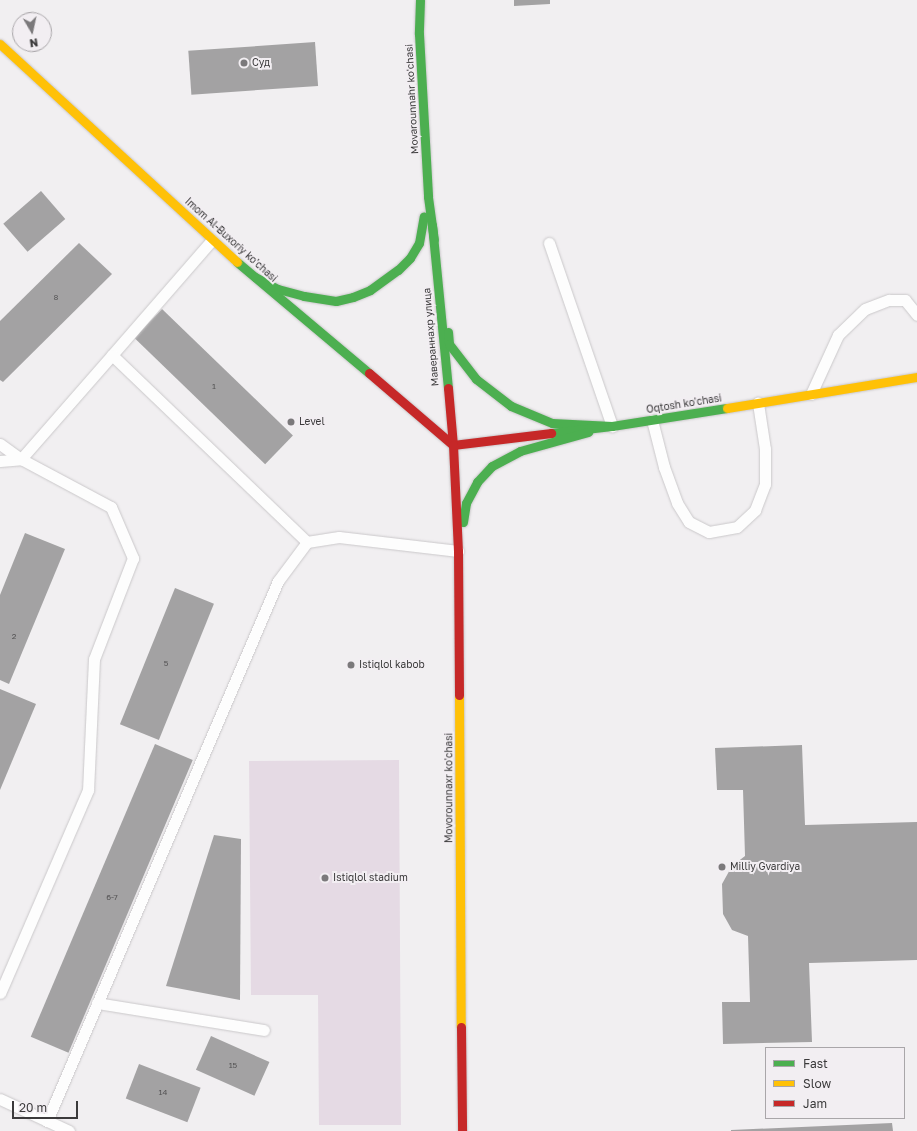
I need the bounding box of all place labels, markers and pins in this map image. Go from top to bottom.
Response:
place label: Суд [252,57,270,69]
marker: Суд [239,58,249,68]
place label: Level [299,416,325,428]
marker: Level [286,417,296,427]
place label: Istiqlol kabob [359,659,425,671]
marker: Istiqlol kabob [346,660,356,670]
place label: Milliy Gvardiya [730,861,800,873]
marker: Milliy Gvardiya [717,862,727,872]
place label: Istiqlol stadium [333,872,408,884]
marker: Istiqlol stadium [320,873,330,883]

